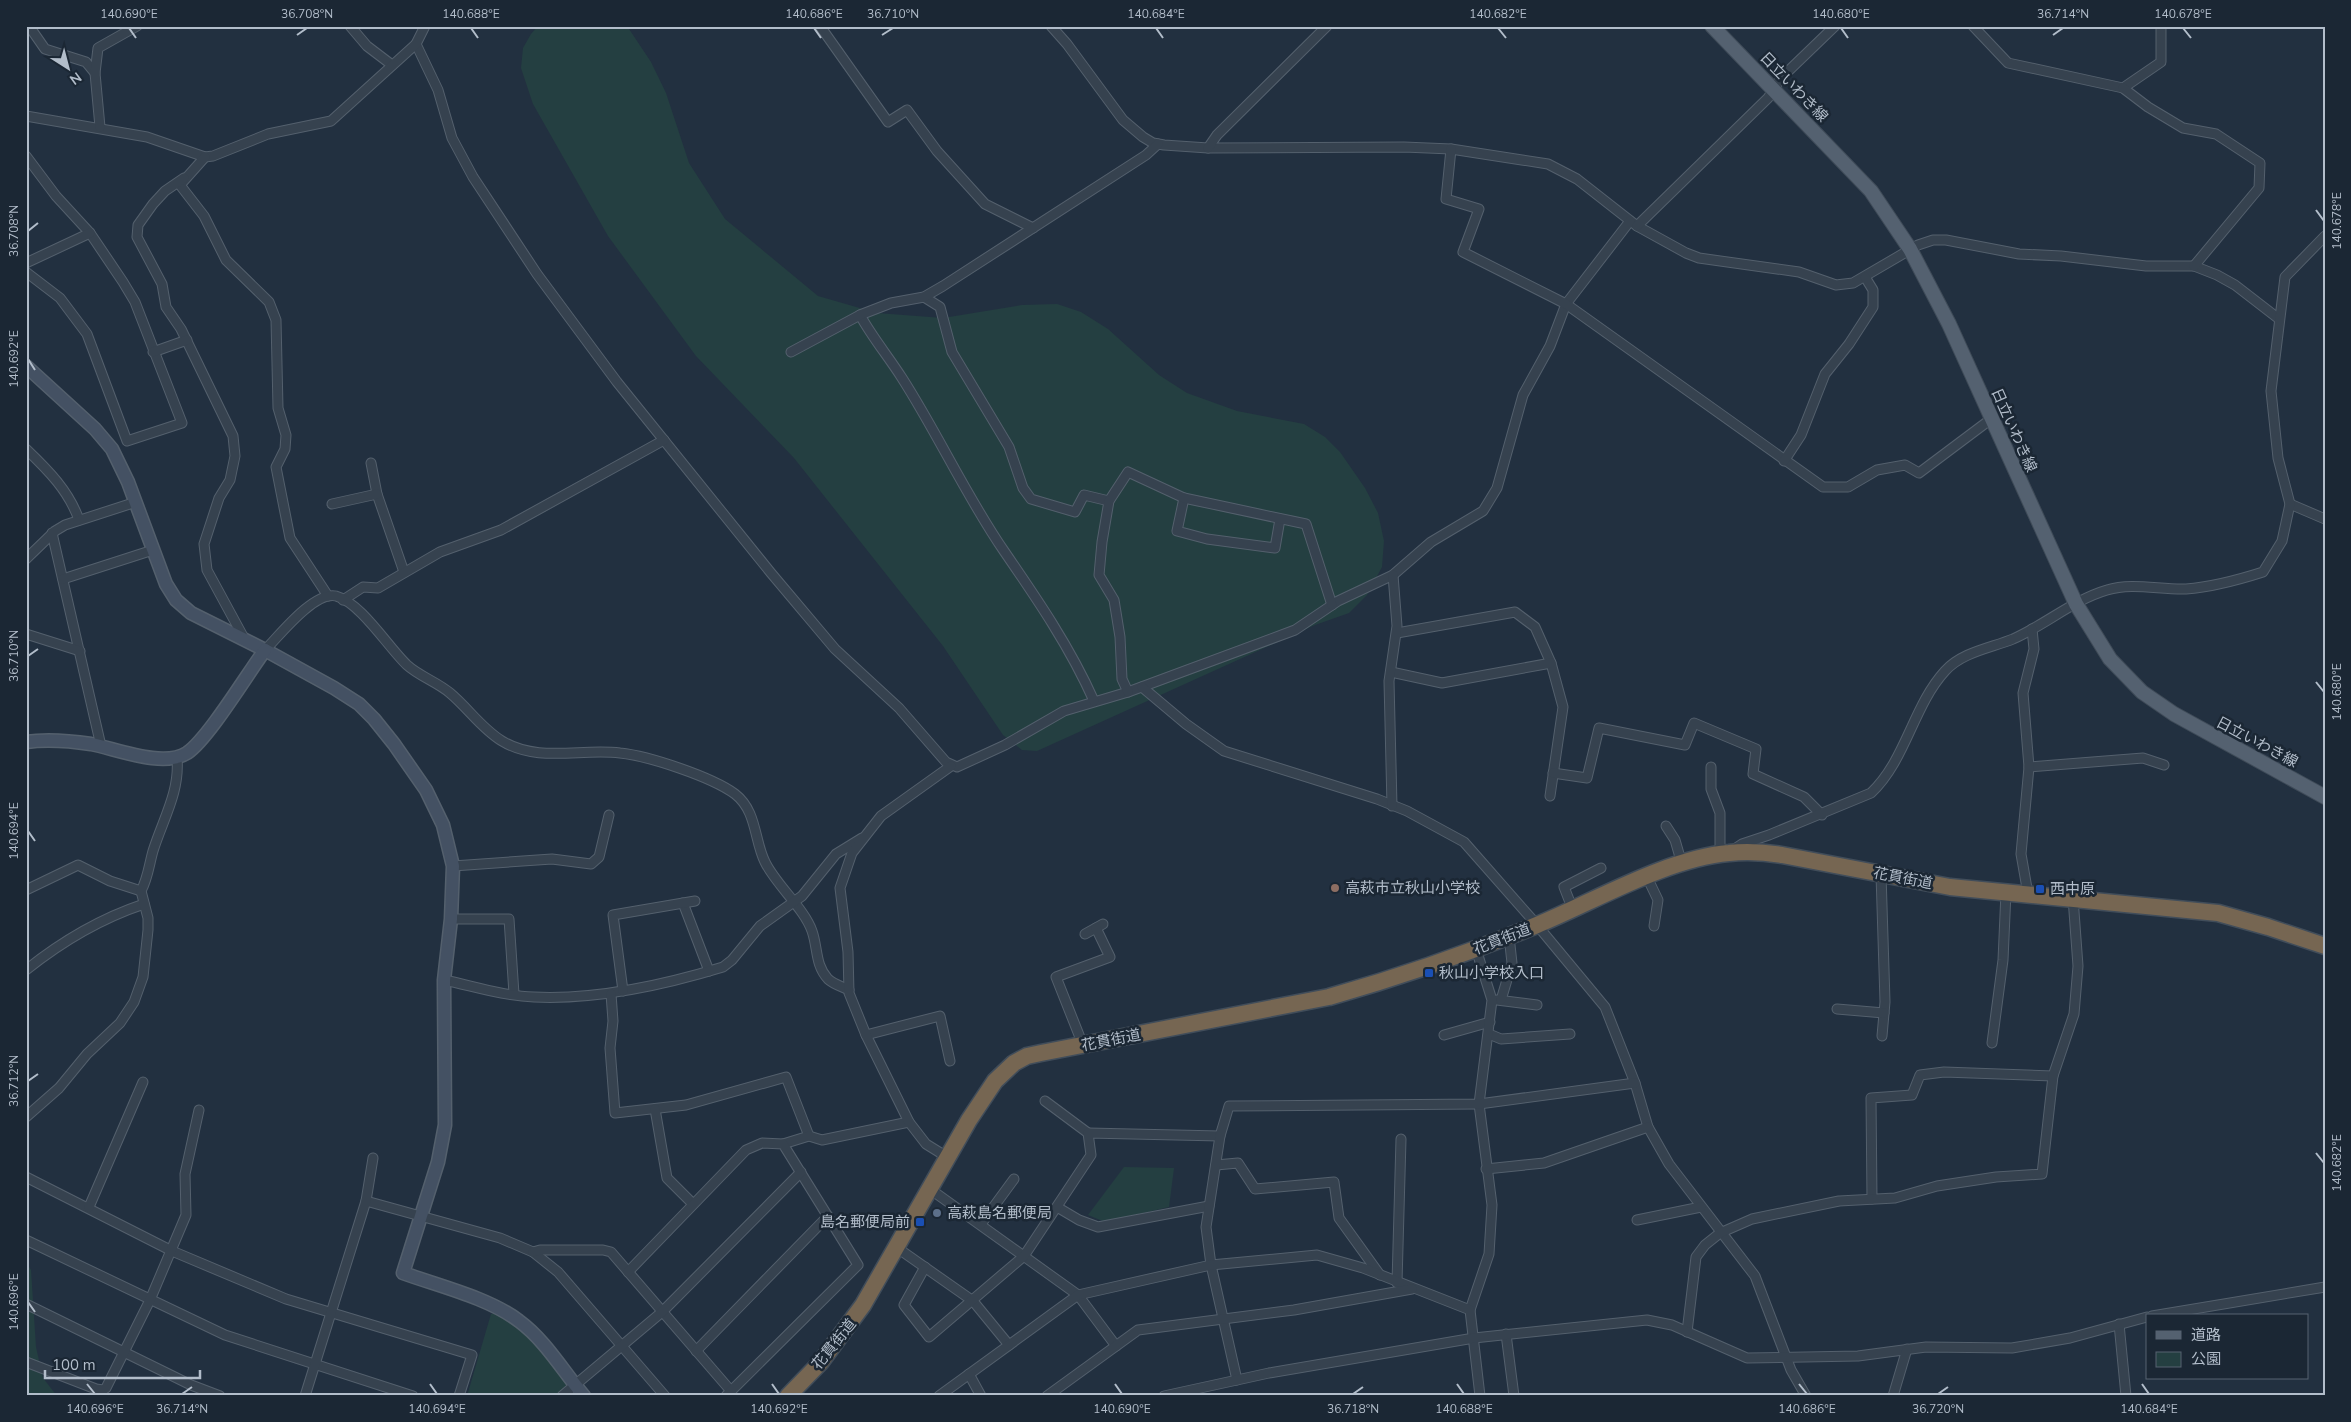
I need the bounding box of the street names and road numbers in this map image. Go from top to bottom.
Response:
street label: 日立いわき線 [1756,48,1832,126]
street label: 日立いわき線 [1987,385,2041,475]
street label: 日立いわき線 [2213,712,2301,772]
street label: 花貫街道 [1872,862,1934,894]
street label: 花貫街道 [1470,919,1534,959]
street label: 花貫街道 [1080,1024,1142,1056]
street label: 花貫街道 [807,1314,861,1374]

